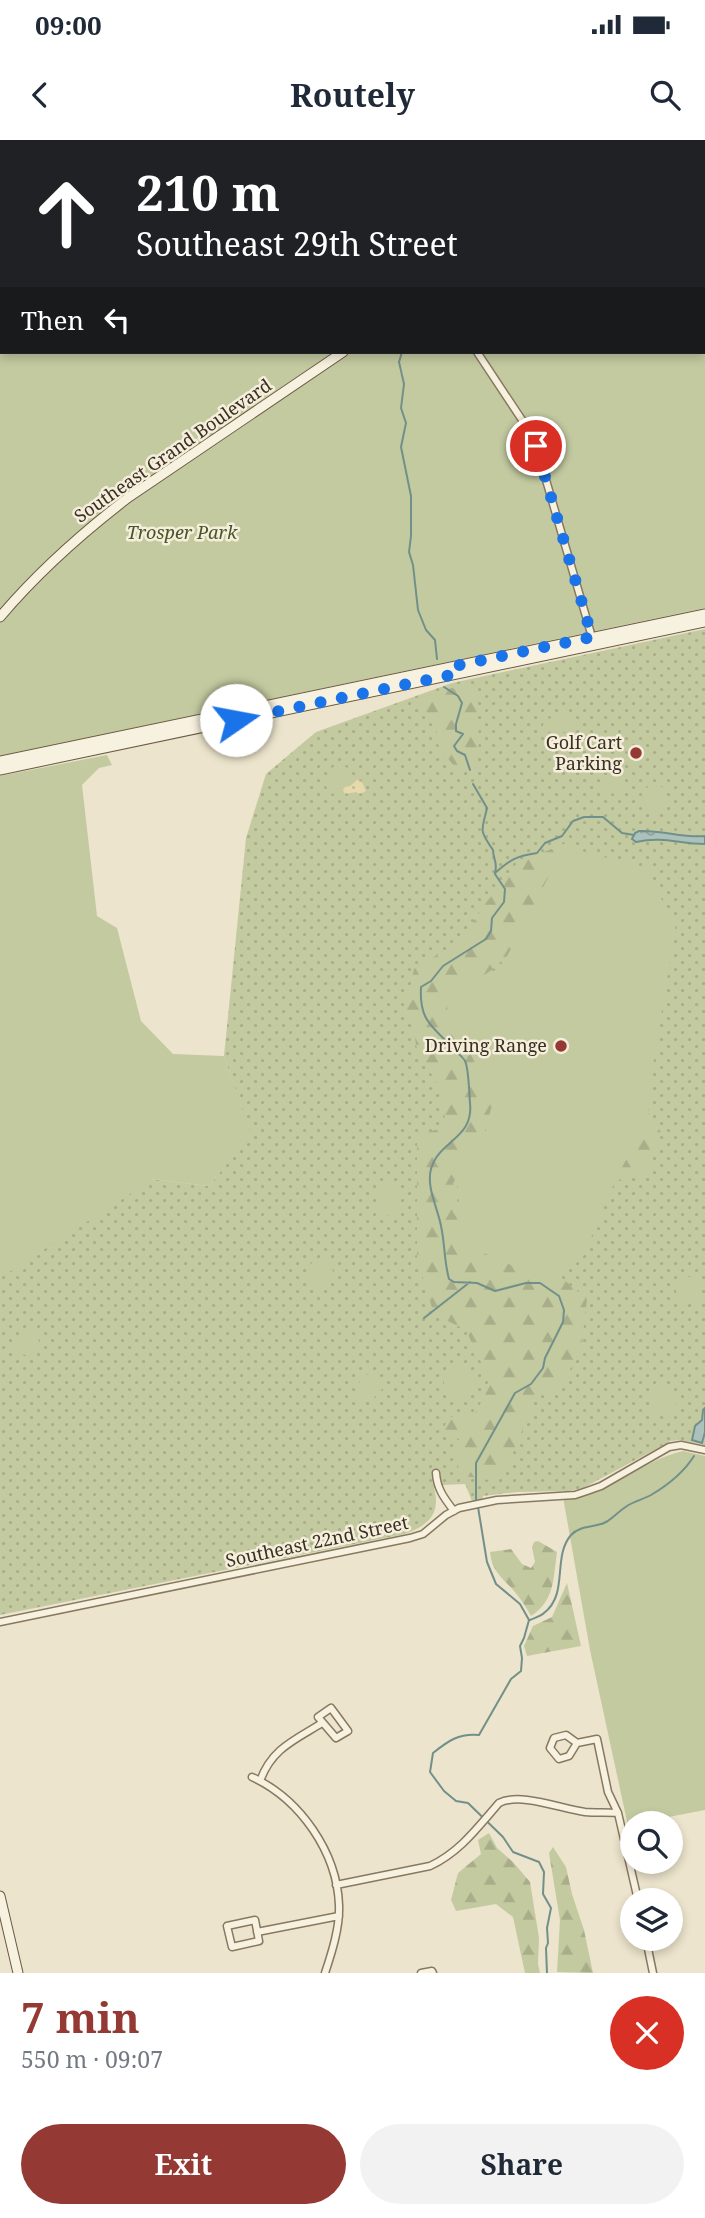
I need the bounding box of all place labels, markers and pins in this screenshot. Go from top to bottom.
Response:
pin [506,416,566,476]
place label: Golf Cart Parking [546,730,622,775]
marker: Golf Cart Parking [628,745,644,761]
place label: Driving Range [425,1033,547,1057]
marker: Driving Range [553,1038,569,1054]

